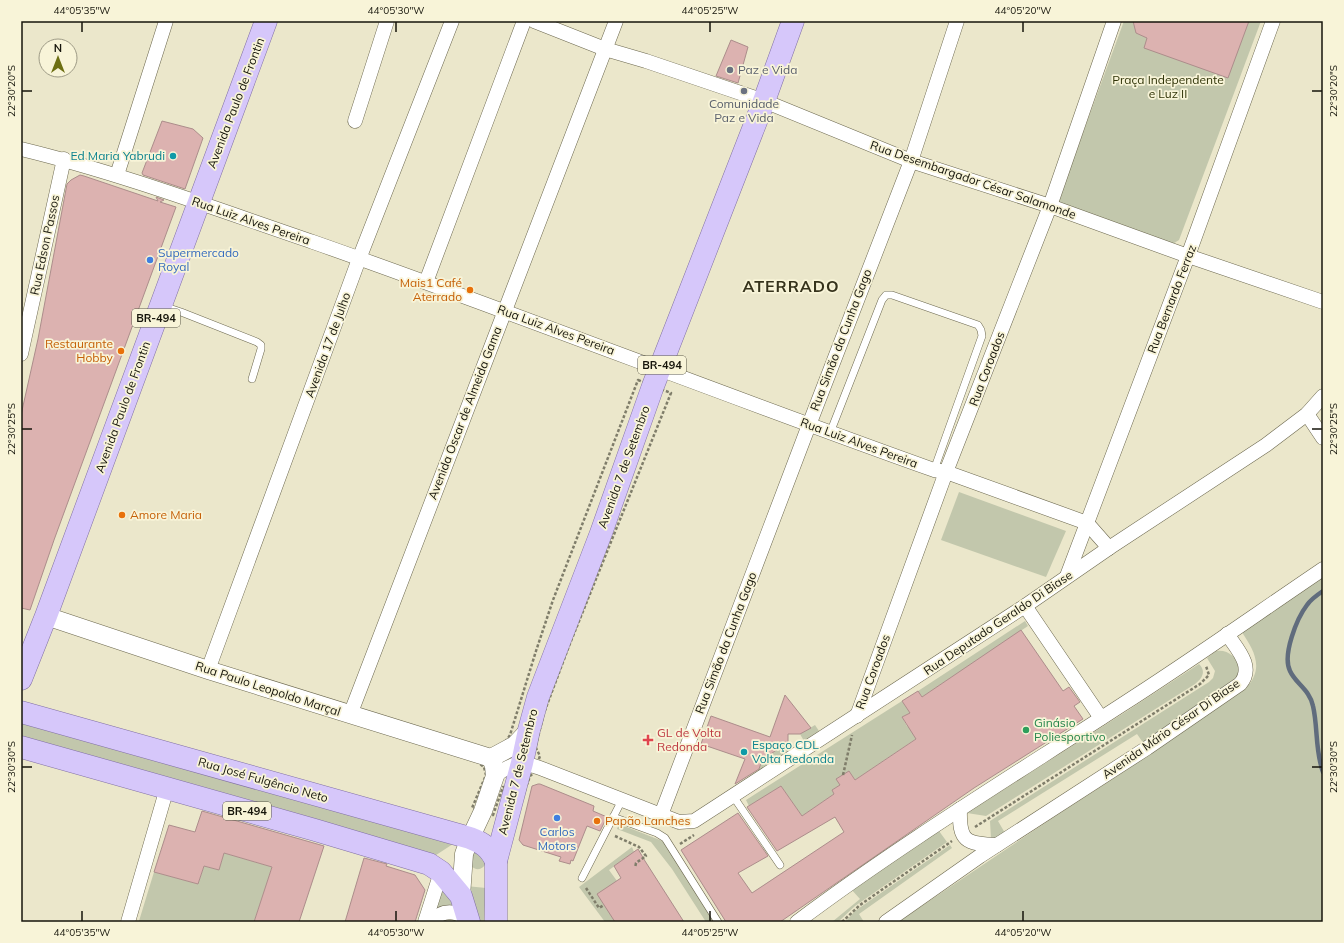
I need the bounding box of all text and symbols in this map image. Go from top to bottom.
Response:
text: 44°05'35"W [54,4,110,17]
text: 44°05'30"W [368,4,424,17]
text: 44°05'25"W [682,4,738,17]
text: 44°05'20"W [995,4,1051,17]
street label: Avenida Paulo de Frontin [204,35,267,170]
north arrow [38,38,78,78]
text: N [54,41,62,55]
place label: Paz e Vida [738,62,797,77]
text: 22°30'20"S [5,65,18,117]
marker: Paz e Vida [725,65,735,75]
text: 22°30'20"S [1327,65,1340,117]
park label: Praça Independente e Luz II [1112,72,1224,101]
marker: Comunidade Paz e Vida [739,86,749,96]
place label: Comunidade Paz e Vida [709,96,779,125]
street label: Rua Desembargador César Salamonde [868,137,1078,222]
place label: Ed Maria Yabrudi [71,148,165,163]
marker: Ed Maria Yabrudi [168,151,178,161]
street label: Rua Edson Passos [27,193,62,296]
street label: Rua Luiz Alves Pereira [190,193,312,248]
street label: Rua Bernardo Ferraz [1144,242,1199,355]
place label: Supermercado Royal [158,245,239,274]
marker: Supermercado Royal [145,255,155,265]
street label: Rua Simão da Cunha Gago [807,267,875,413]
place label: Mais1 Café Aterrado [400,275,462,304]
district label: ATERRADO [742,276,840,296]
marker: Mais1 Café Aterrado [465,285,475,295]
street label: Avenida 17 de Julho [302,290,354,399]
street label: Rua Luiz Alves Pereira [495,301,617,358]
road number: BR-494 [132,309,180,327]
street label: Avenida Oscar de Almeida Gama [425,324,505,502]
street label: Rua Coroados [965,329,1008,408]
place label: Restaurante Hobby [45,336,114,365]
street label: Avenida Paulo de Frontin [92,339,153,475]
marker: Restaurante Hobby [116,346,126,356]
road number: BR-494 [638,356,686,374]
text: 22°30'25"S [5,403,18,455]
street label: Avenida 7 de Setembro [594,403,653,530]
text: 22°30'25"S [1327,403,1340,455]
street label: Rua Luiz Alves Pereira [798,414,920,471]
place label: Amore Maria [130,507,202,522]
marker: Amore Maria [117,510,127,520]
street label: Rua Deputado Geraldo Di Biase [920,567,1075,678]
street label: Rua Simão da Cunha Gago [692,570,760,716]
street label: Rua Coroados [852,632,893,711]
street label: Rua Paulo Leopoldo Marçal [194,658,343,719]
street label: Avenida Mário César Di Biase [1099,675,1242,782]
street label: Avenida 7 de Setembro [495,707,540,837]
place label: Ginásio Poliesportivo [1034,715,1106,744]
place label: GL de Volta Redonda [657,725,721,754]
marker: Ginásio Poliesportivo [1021,725,1031,735]
marker: GL de Volta Redonda [642,734,654,746]
place label: Espaço CDL Volta Redonda [752,737,834,766]
text: 22°30'30"S [5,741,18,793]
text: 22°30'30"S [1327,741,1340,793]
marker: Espaço CDL Volta Redonda [739,747,749,757]
street label: Rua José Fulgêncio Neto [196,754,330,805]
road number: BR-494 [223,802,271,820]
marker: Carlos Motors [552,813,562,823]
place label: Papão Lanches [605,813,690,828]
marker: Papão Lanches [592,816,602,826]
place label: Carlos Motors [538,824,576,853]
text: 44°05'35"W [54,926,110,939]
text: 44°05'30"W [368,926,424,939]
text: 44°05'25"W [682,926,738,939]
text: 44°05'20"W [995,926,1051,939]

